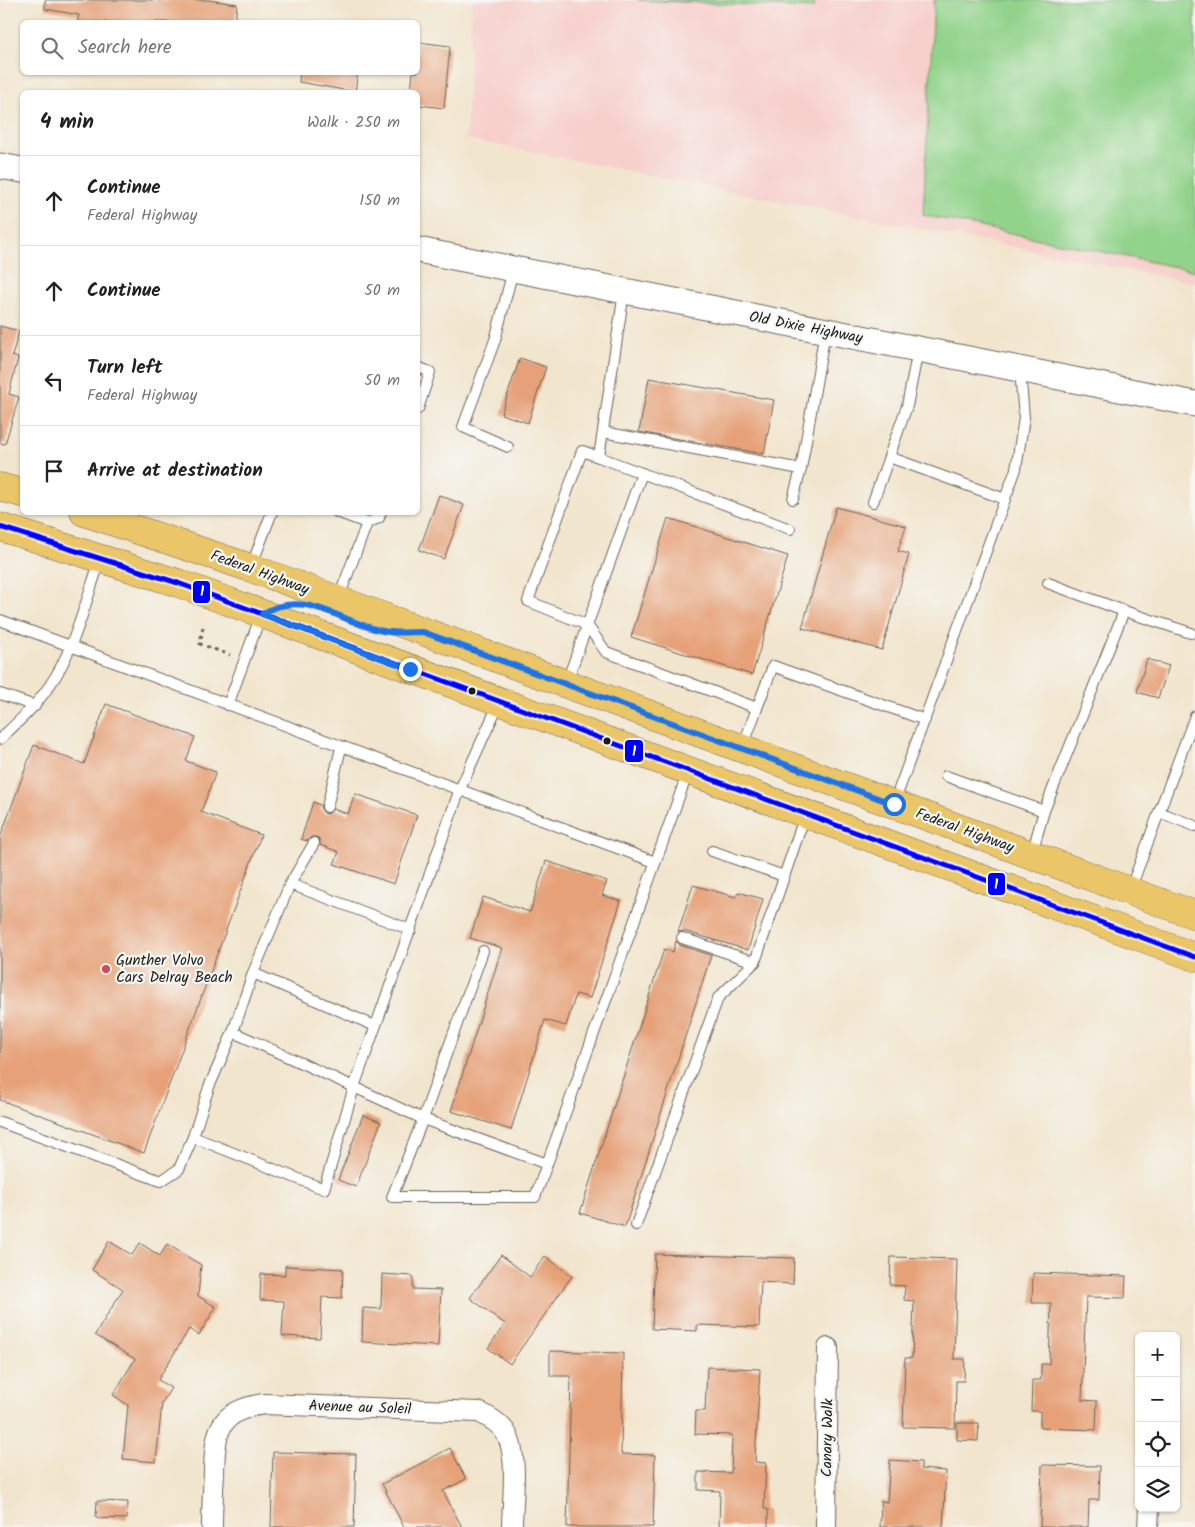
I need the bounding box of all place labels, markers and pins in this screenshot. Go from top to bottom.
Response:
unlabelled marker [467,686,477,696]
unlabelled marker [602,736,612,746]
place label: Gunther Volvo Cars Delray Beach [116,949,233,990]
marker: Gunther Volvo Cars Delray Beach [100,963,112,975]

